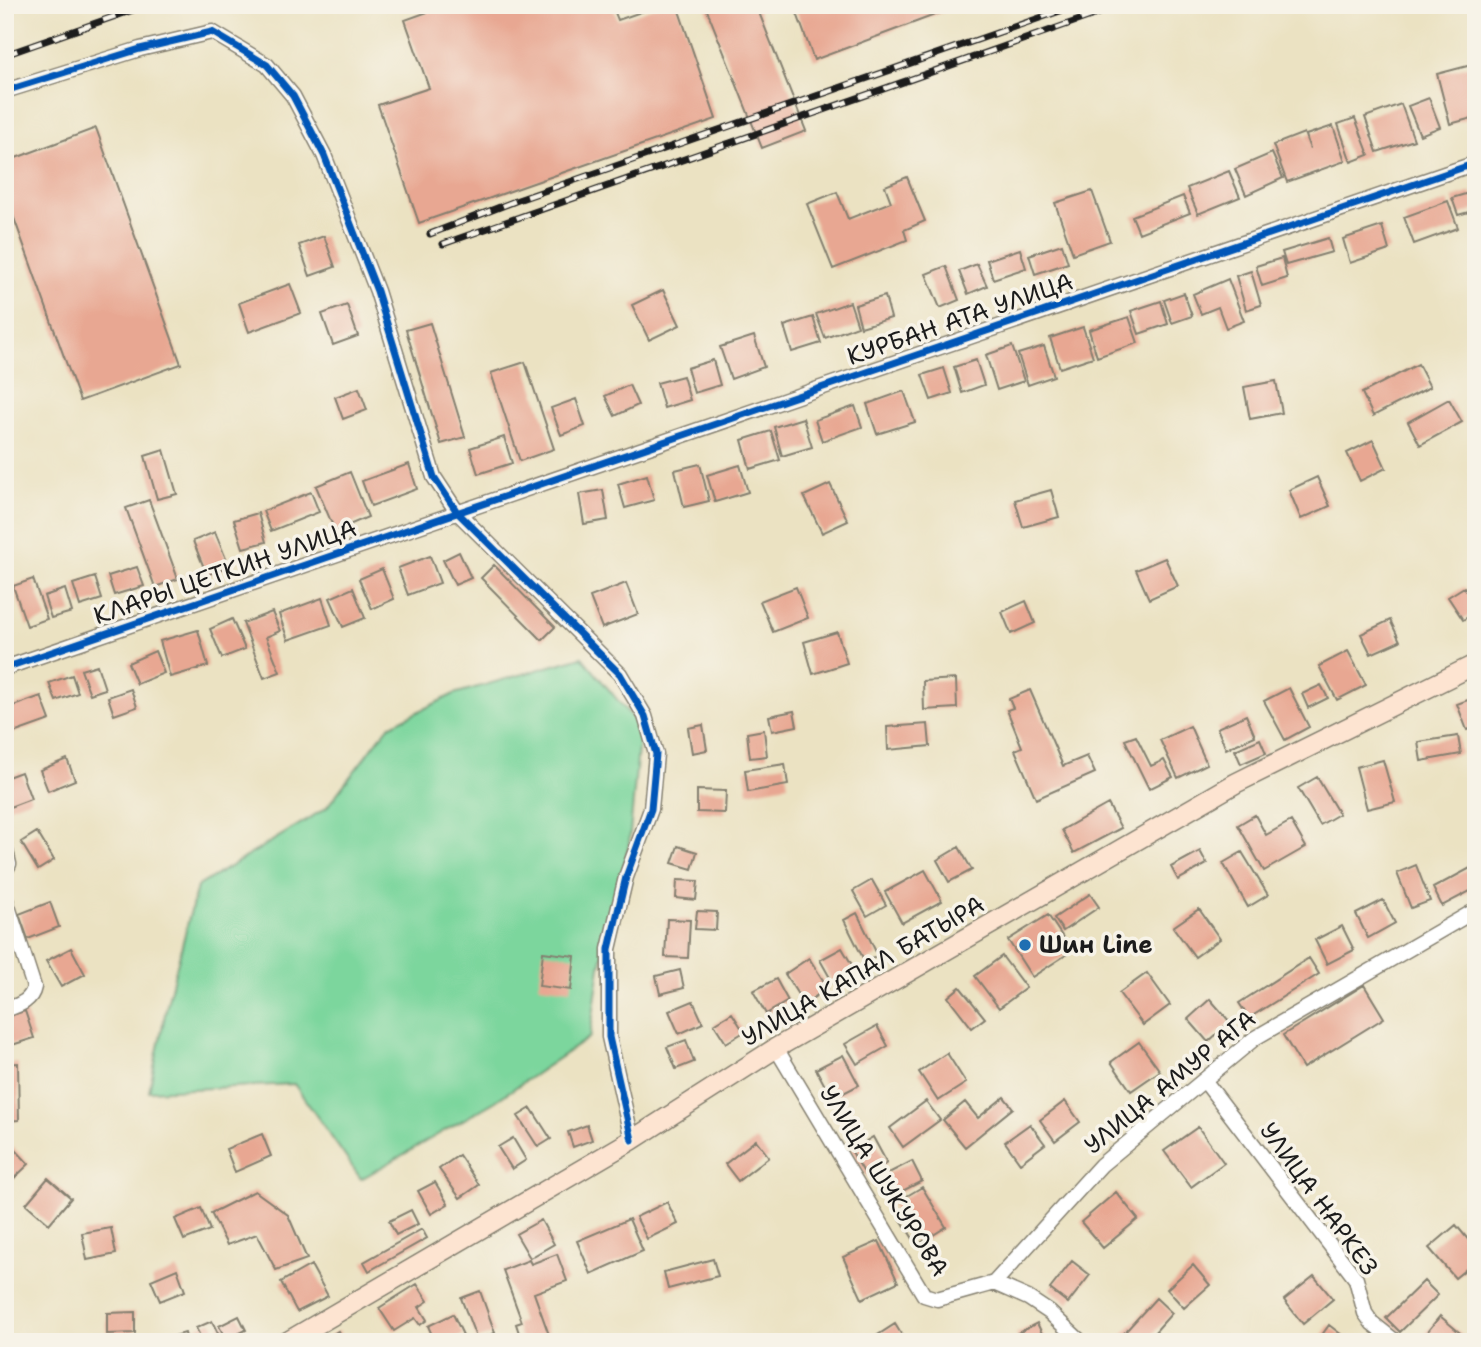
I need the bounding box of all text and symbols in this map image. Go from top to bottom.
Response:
street label: КУРБАН АТА УЛИЦА [843,265,1077,373]
street label: КЛАРЫ ЦЕТКИН УЛИЦА [89,512,361,632]
street label: УЛИЦА КАПАЛ БАТЫРА [736,888,990,1054]
place label: Шин Line [1039,929,1153,961]
marker: Шин Line [1017,937,1033,953]
street label: УЛИЦА АМУР АГА [1078,1003,1262,1161]
street label: УЛИЦА ШУКУРОВА [812,1079,956,1283]
street label: УЛИЦА НАРКЕЗ [1253,1116,1385,1282]

